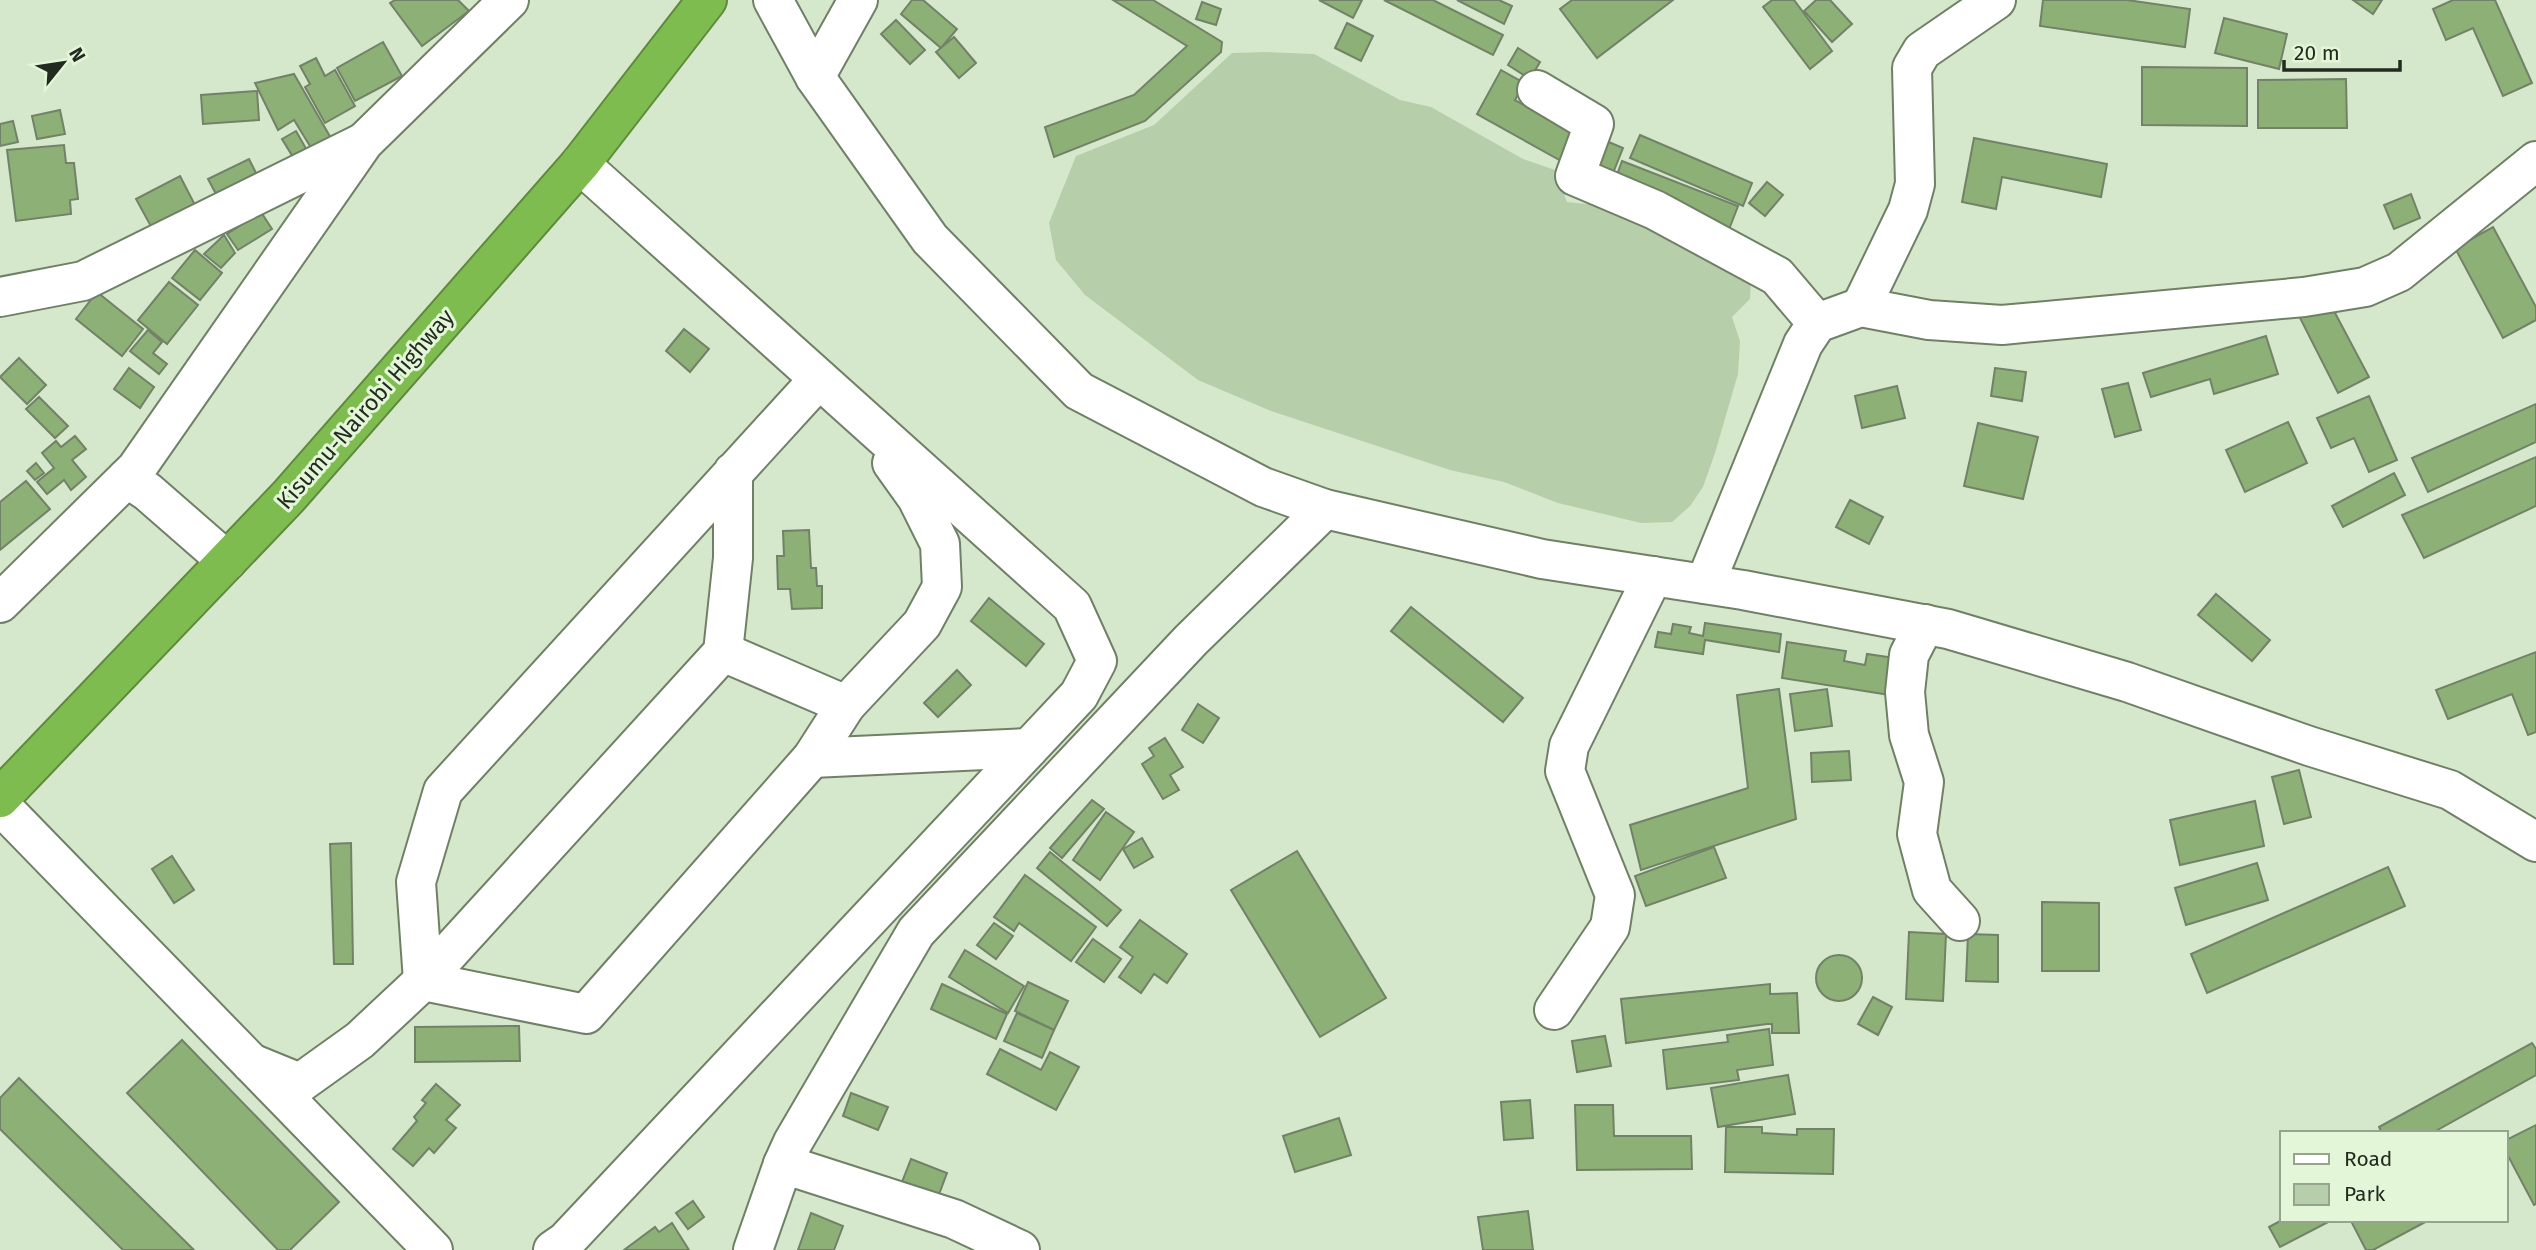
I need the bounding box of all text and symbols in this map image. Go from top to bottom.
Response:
north arrow [28,28,98,98]
scale bar [2284,28,2400,72]
text: 20 m [2294,40,2340,66]
text: N [64,44,90,66]
street label: Kisumu-Nairobi Highway [270,303,460,515]
legend [2280,1131,2508,1222]
text: Road [2344,1146,2392,1172]
text: Park [2344,1181,2386,1207]

